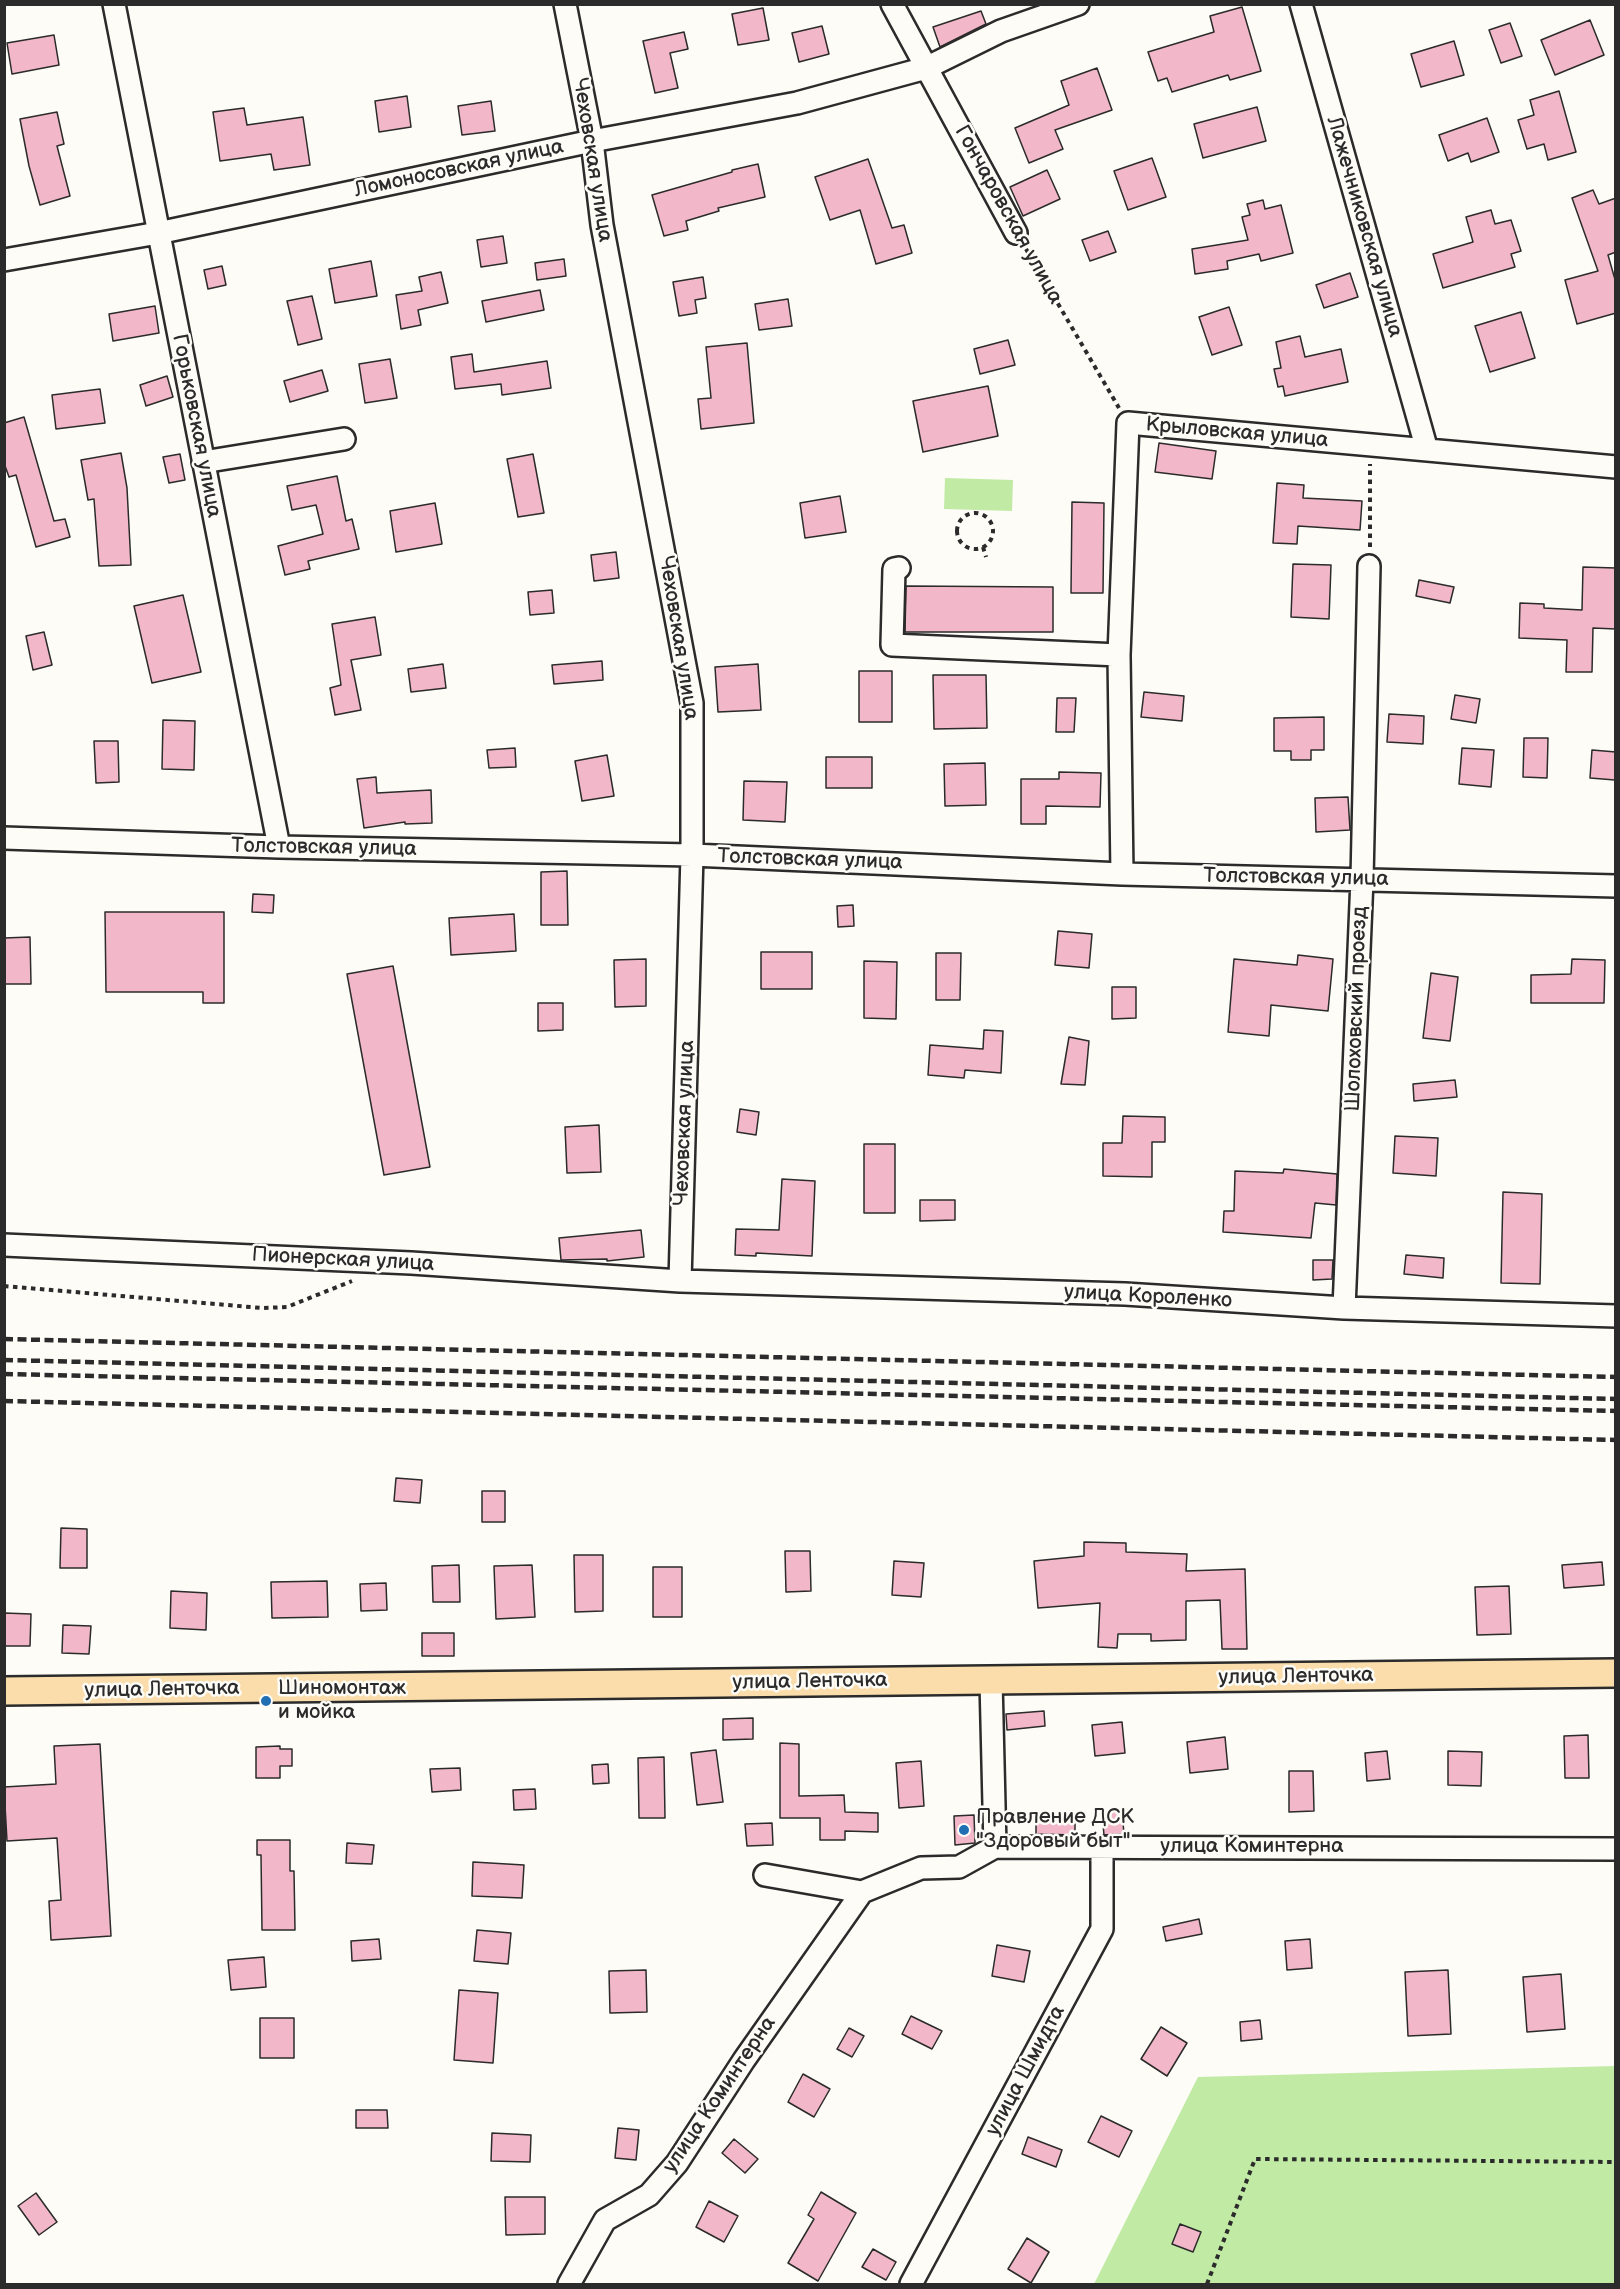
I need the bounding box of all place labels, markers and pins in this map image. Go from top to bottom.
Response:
place label: Шиномонтаж и мойка [278,1676,406,1726]
marker: Шиномонтаж и мойка [259,1694,273,1708]
place label: Правление ДСК "Здоровый быт" [976,1805,1134,1855]
marker: Правление ДСК "Здоровый быт" [957,1823,971,1837]

